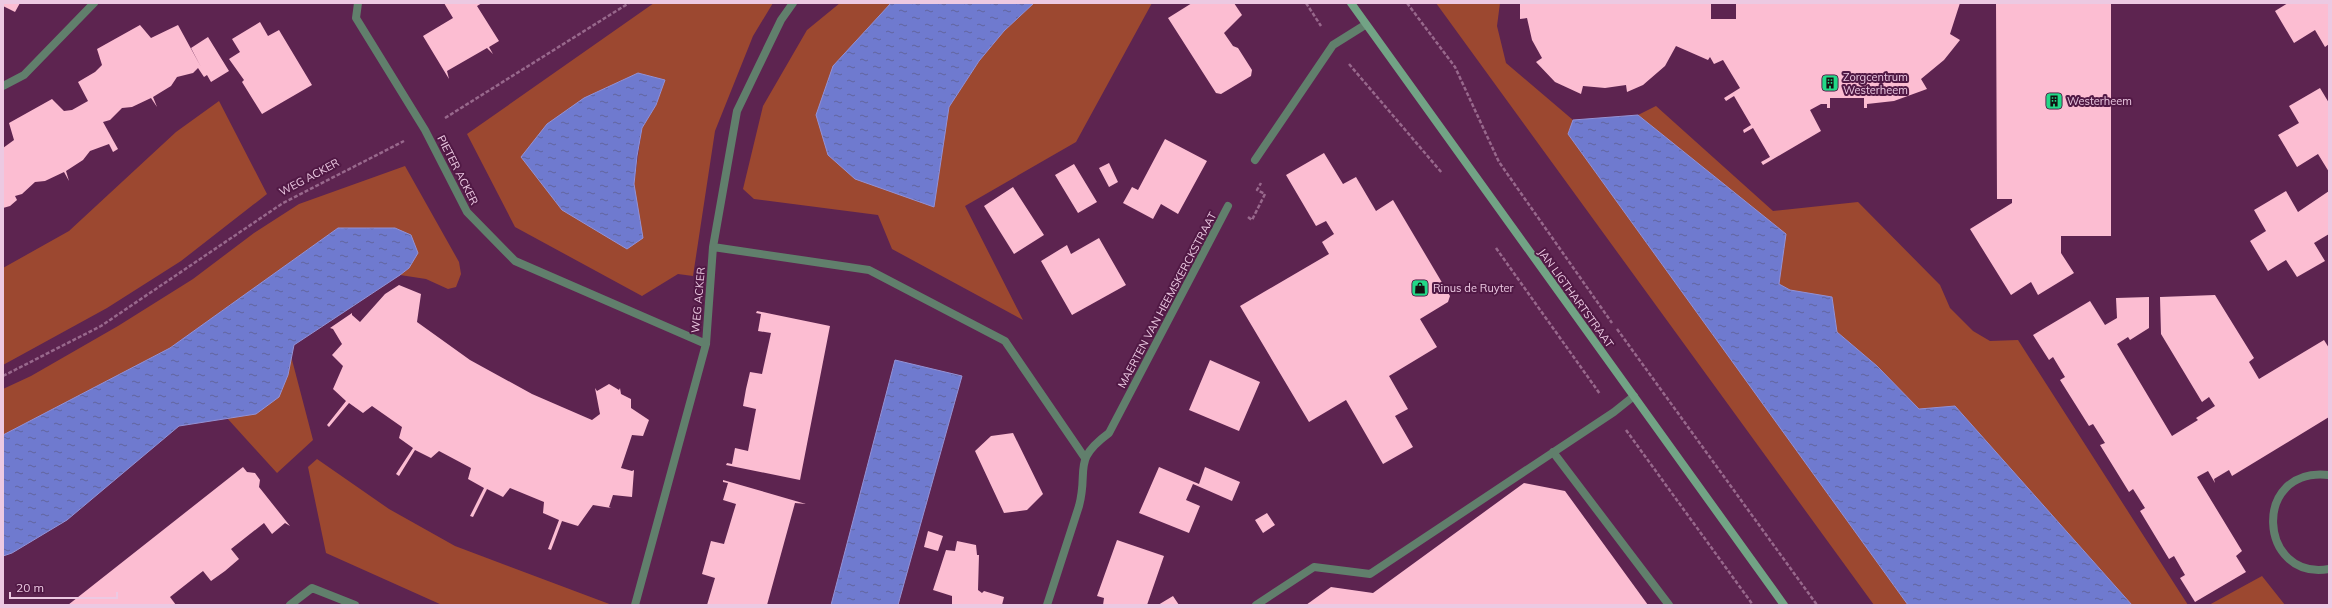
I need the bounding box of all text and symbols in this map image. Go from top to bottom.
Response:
place label: Zorgcentrum Westerheem [1843,70,1908,97]
building icon: Zorgcentrum Westerheem [1820,73,1840,93]
building icon: Westerheem [2044,91,2064,111]
place label: Westerheem [2067,94,2132,108]
street label: PIETER ACKER [434,133,482,208]
street label: WEG ACKER [277,155,342,199]
street label: MAERTEN VAN HEEMSKERCKSTRAAT [1114,209,1220,390]
street label: JAN LIGTHARTSTRAAT [1535,246,1617,351]
street label: WEG ACKER [688,266,708,334]
shop icon: Rinus de Ruyter [1410,278,1430,298]
place label: Rinus de Ruyter [1433,281,1513,295]
scale bar [10,574,117,600]
text: 20 m [16,580,44,595]

